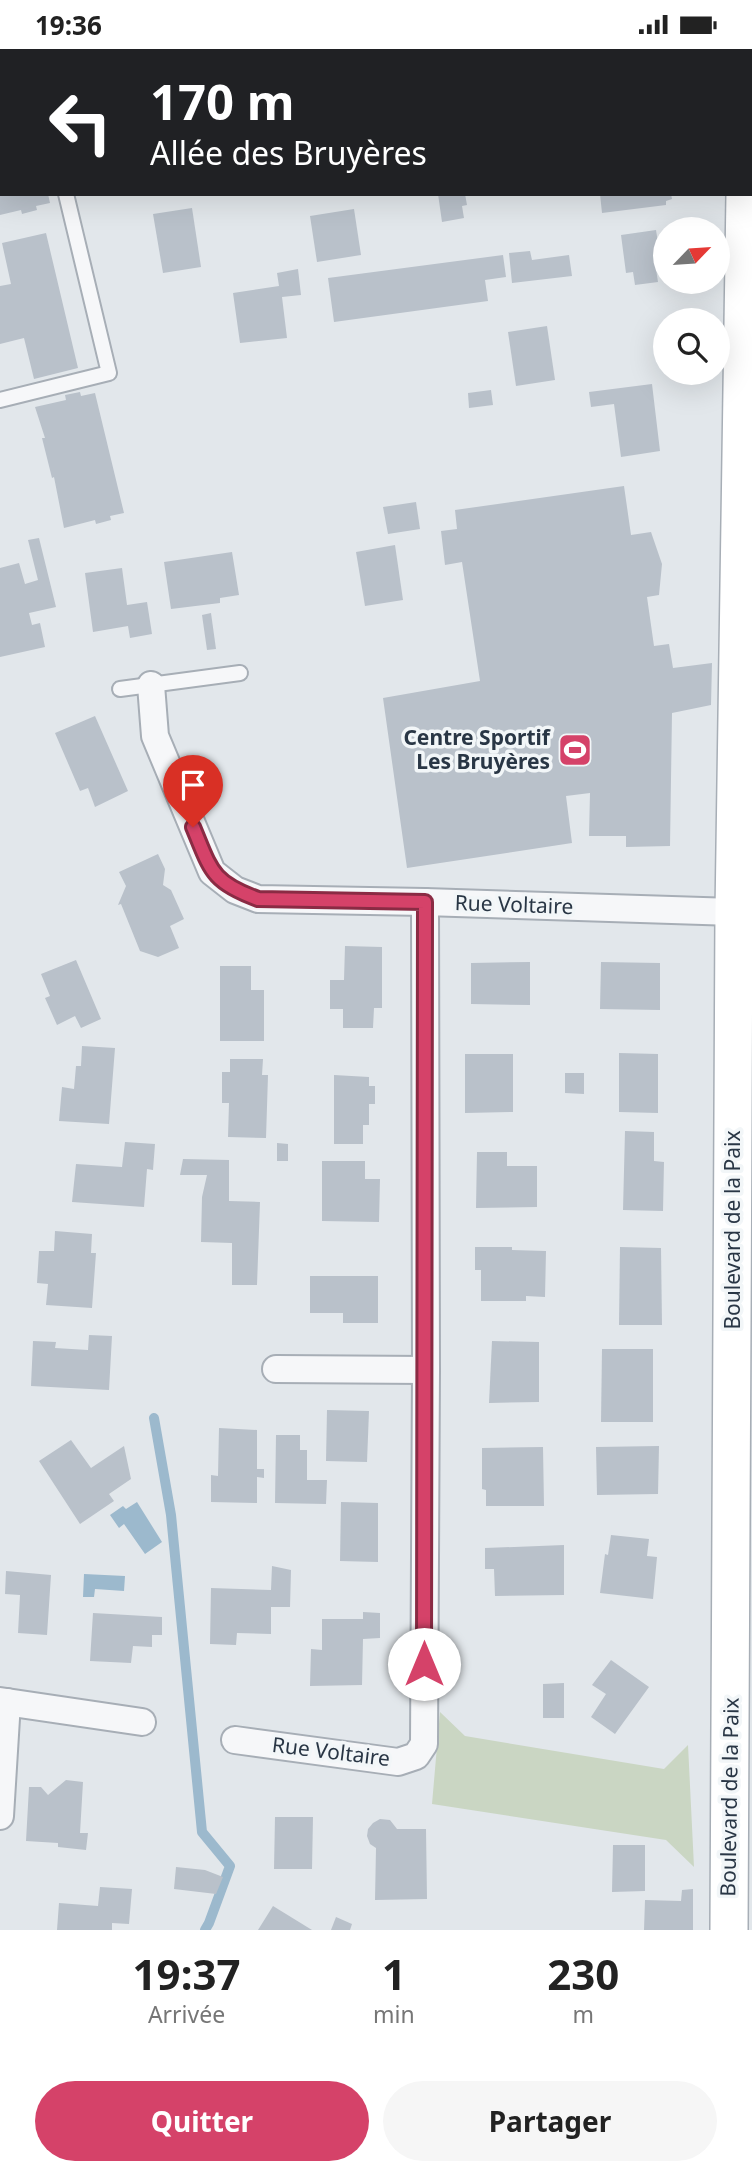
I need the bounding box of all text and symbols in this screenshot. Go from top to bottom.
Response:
text: 19:36 [35,7,102,43]
text: 170 m [150,68,295,134]
icon: left [35,77,126,168]
text: Allée des Bruyères [150,131,427,174]
north arrow [653,217,730,294]
map controls [653,217,730,385]
button: search [653,308,730,385]
place label: Centre Sportif Les Bruyères [403,723,552,775]
sports icon: Centre Sportif Les Bruyères [556,731,594,769]
pin [163,755,223,827]
icon: arrive [174,766,212,804]
street label: Rue Voltaire [454,888,574,920]
street label: Boulevard de la Paix [718,1130,746,1330]
position arrow [387,1627,461,1701]
street label: Boulevard de la Paix [713,1697,745,1897]
street label: Rue Voltaire [271,1730,392,1772]
text: 19:37 [133,1945,240,2002]
text: 1 [382,1945,406,2002]
text: 230 [547,1945,619,2002]
text: Arrivée [148,1998,225,2030]
text: min [373,1998,415,2030]
text: m [573,1998,594,2030]
button: Quitter [35,2081,369,2161]
button: Partager [383,2081,717,2161]

